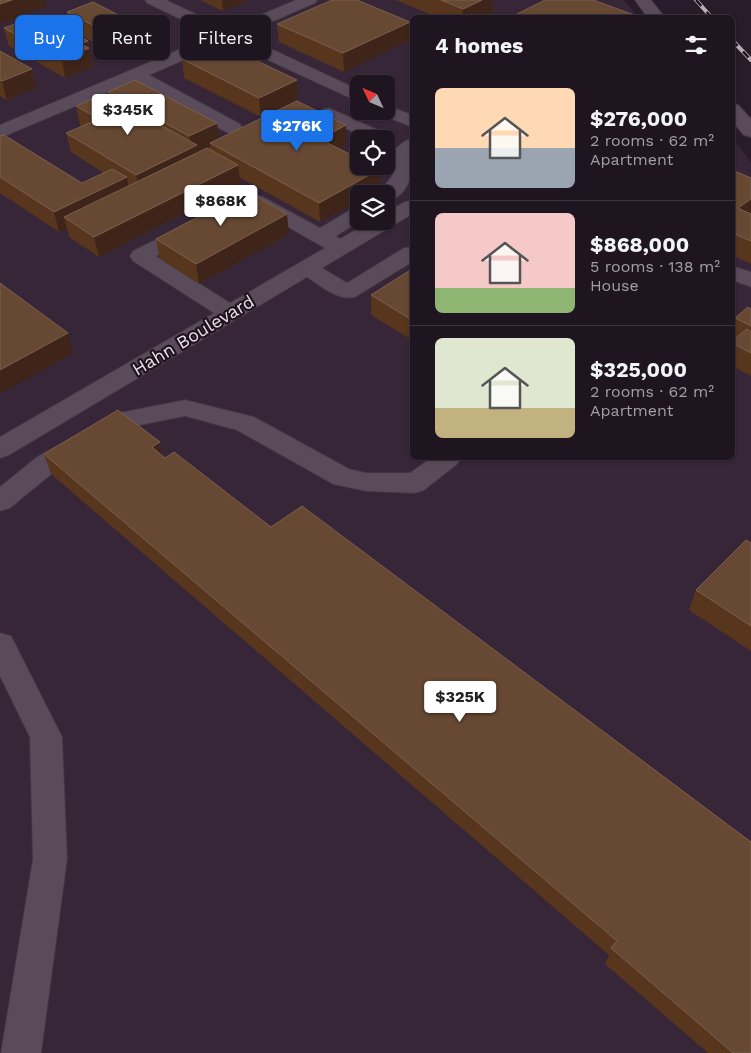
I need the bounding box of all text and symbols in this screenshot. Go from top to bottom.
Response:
chip: Buy [15,15,83,60]
chip: Rent [93,15,170,60]
chip: Filters [180,15,271,60]
icon: filters [682,31,710,59]
text: 4 homes [435,33,523,58]
north arrow [350,75,395,120]
map controls [350,75,395,230]
pin: $345K [93,94,163,136]
text: $345K [103,100,153,119]
text: $276,000 [590,106,687,131]
icon: home [475,108,535,168]
pin: $276K [262,110,332,152]
text: $276K [272,116,322,135]
button: locate [350,130,395,175]
text: 2 rooms · 62 m² [590,131,714,150]
text: Apartment [590,150,673,169]
pin: $868K [186,184,256,227]
button: layers [350,185,395,230]
text: $868K [195,191,247,210]
text: $868,000 [590,232,689,257]
icon: home [475,233,535,293]
text: 5 rooms · 138 m² [590,257,720,276]
text: House [590,276,639,295]
street label: Hahn Boulevard [128,290,258,380]
text: $325,000 [590,357,687,382]
icon: home [475,358,535,418]
text: 2 rooms · 62 m² [590,382,714,401]
text: Apartment [590,401,673,420]
pin: $325K [425,680,495,723]
text: $325K [435,687,485,706]

